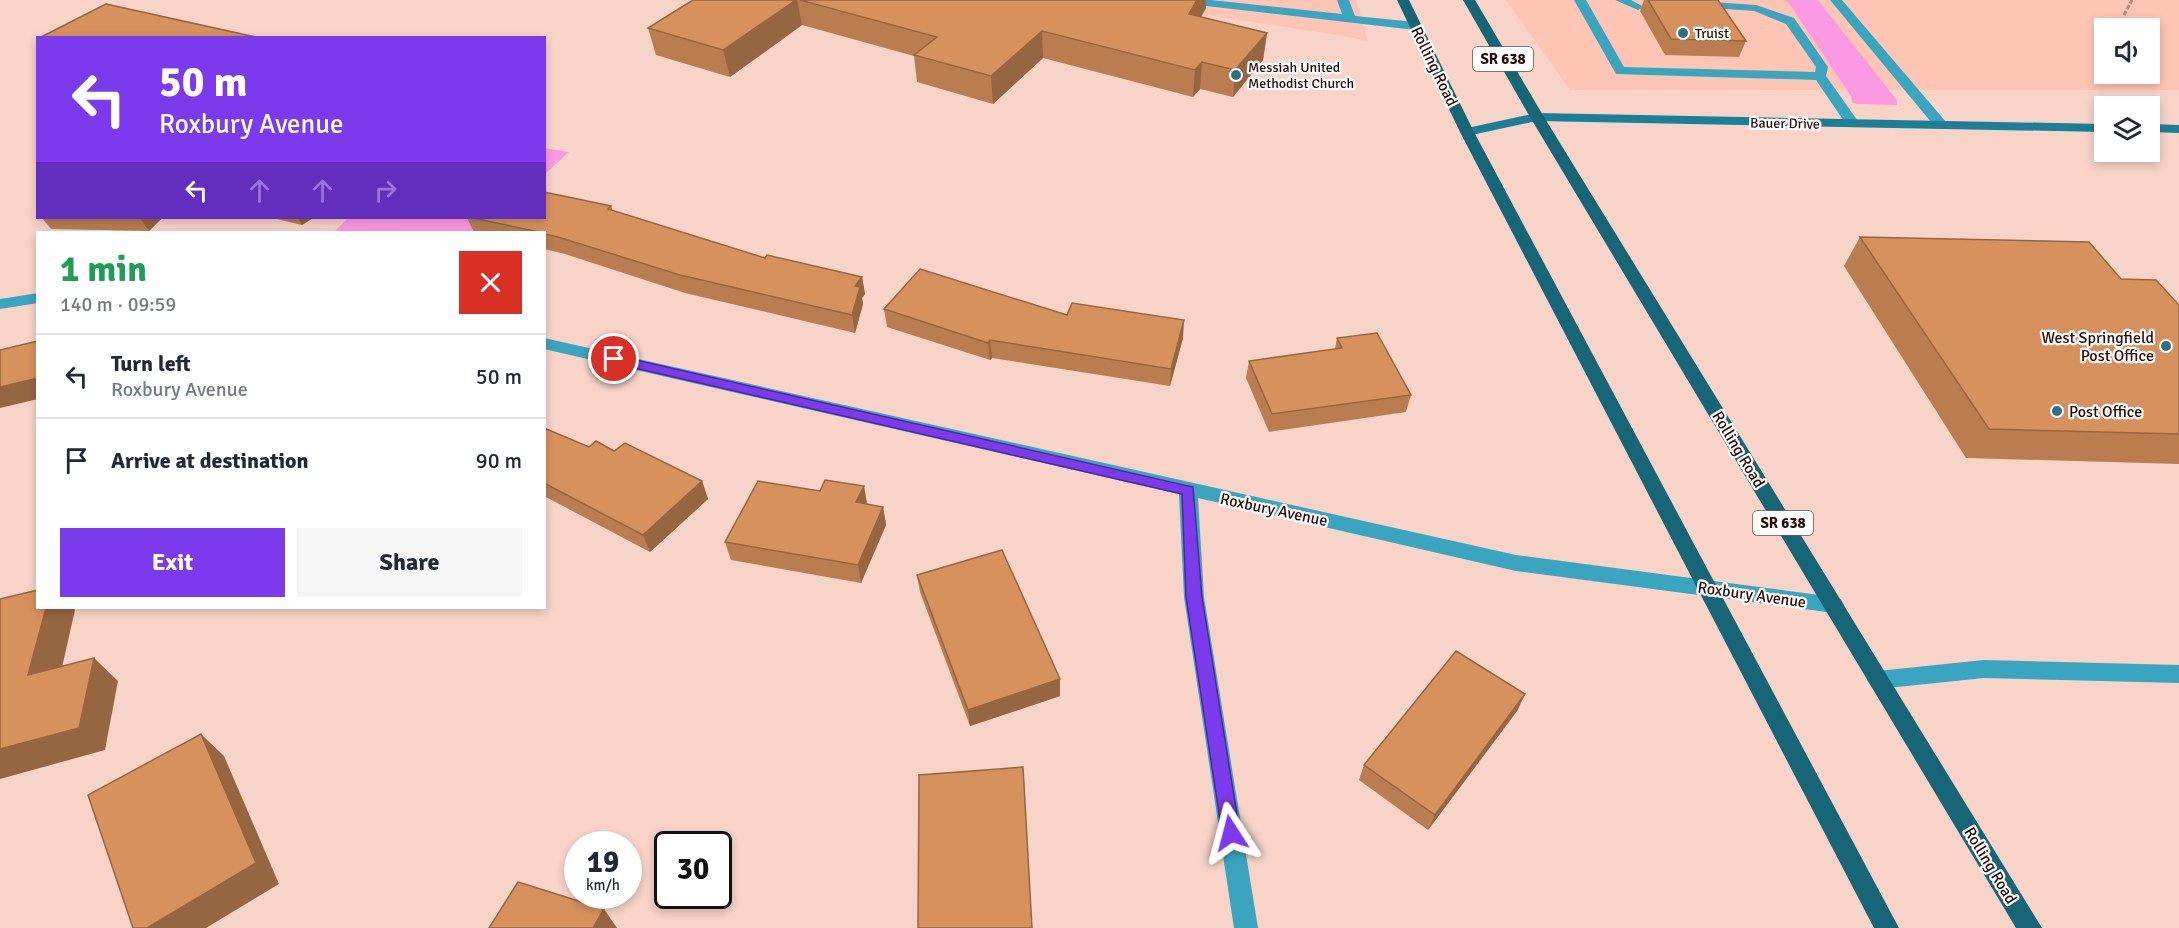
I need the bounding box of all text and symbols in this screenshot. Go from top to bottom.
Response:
map controls [2094,18,2160,162]
button: sound [2094,18,2160,84]
street label: Rolling Road [1406,23,1462,110]
place label: Truist [1695,25,1729,42]
marker: Truist [1676,26,1690,40]
road number: SR 638 [1473,47,1533,71]
text: 50 m [159,57,248,108]
place label: Messiah United Methodist Church [1248,59,1354,92]
icon: left [60,60,138,138]
marker: Messiah United Methodist Church [1229,68,1243,82]
button: layers [2094,96,2160,162]
text: Roxbury Avenue [159,108,344,141]
street label: Bauer Drive [1750,114,1820,133]
icon: left [180,174,213,207]
icon: ahead [243,174,276,207]
icon: ahead [306,174,339,207]
icon: right [369,174,402,207]
text: 1 min [60,247,147,292]
button: close [459,251,522,314]
text: 140 m · 09:59 [60,292,176,317]
place label: West Springfield Post Office [2041,328,2154,366]
pin [588,333,639,384]
marker: West Springfield Post Office [2159,339,2173,353]
icon: arrive [597,342,630,375]
text: Turn left [111,350,191,377]
icon: left [60,360,93,393]
text: 50 m [476,363,522,390]
text: Roxbury Avenue [111,377,248,402]
place label: Post Office [2069,402,2142,422]
marker: Post Office [2050,404,2064,418]
street label: Rolling Road [1707,407,1769,492]
icon: arrive [60,444,93,477]
text: Arrive at destination [111,447,308,474]
text: 90 m [476,447,522,474]
street label: Roxbury Avenue [1218,489,1329,531]
road number: SR 638 [1753,511,1813,535]
button: Exit [60,528,285,597]
button: Share [297,528,522,597]
street label: Roxbury Avenue [1696,577,1807,613]
position arrow [1199,801,1263,865]
street label: Rolling Road [1959,823,2021,908]
speed limit sign: 30 [654,831,732,909]
text: 19 [587,844,619,881]
text: km/h [586,876,620,894]

